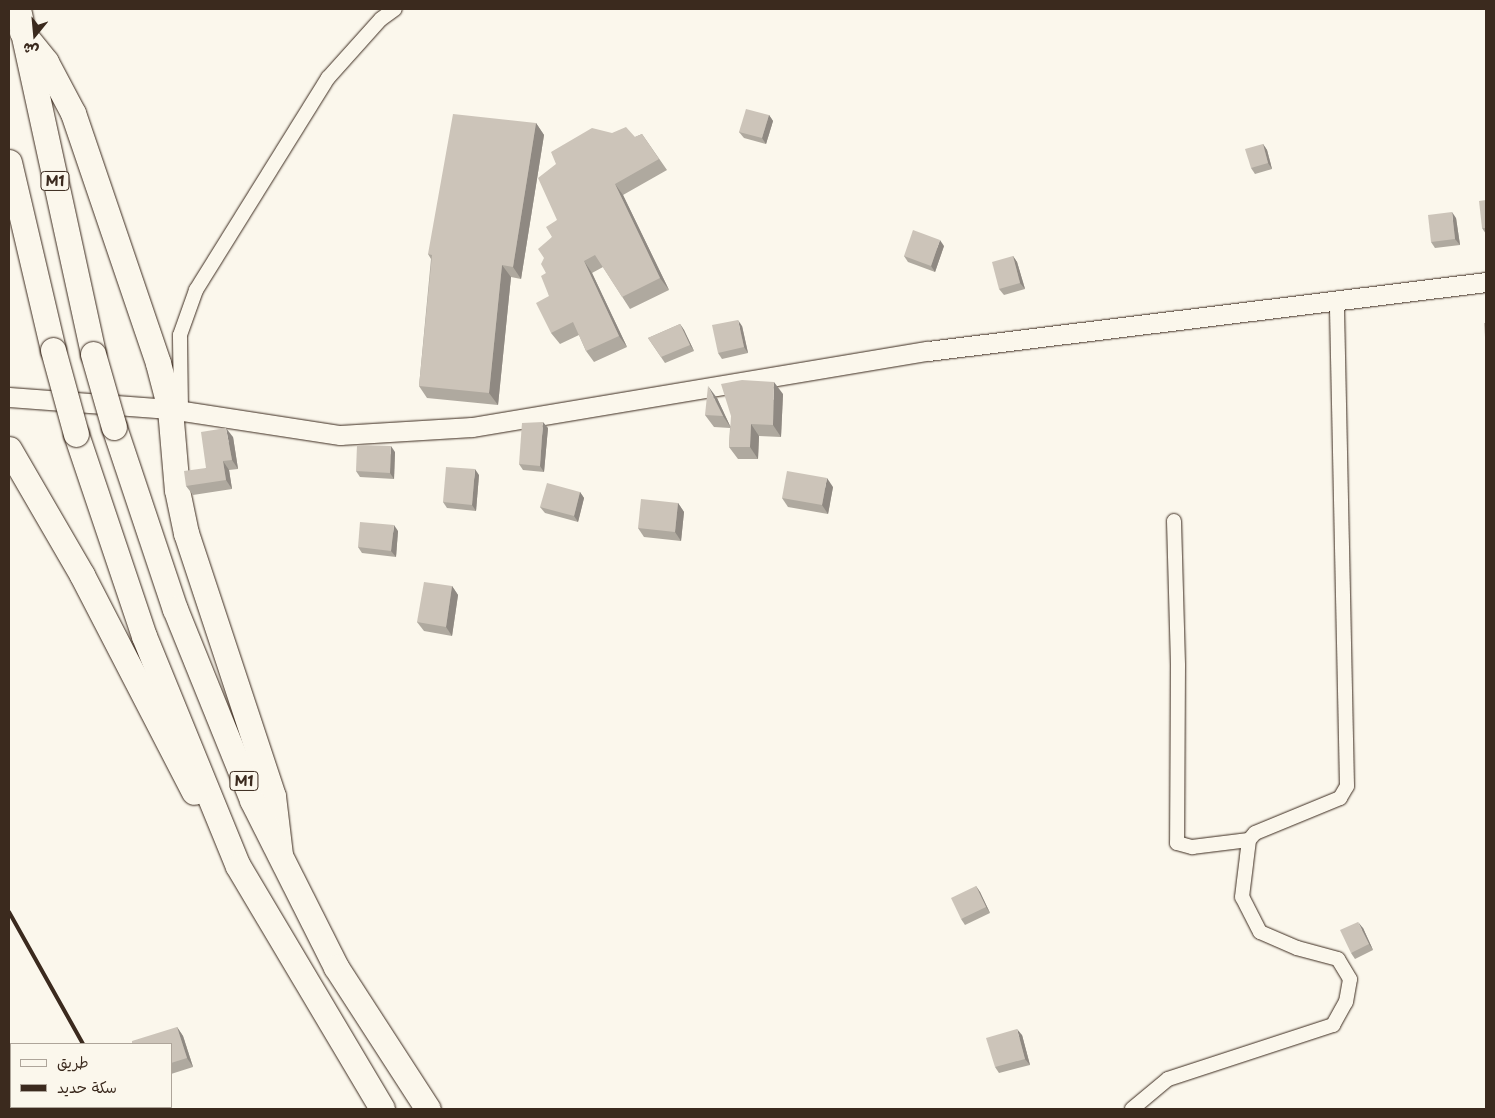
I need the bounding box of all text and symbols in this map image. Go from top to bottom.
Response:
north arrow [10,10,60,60]
text: ش [20,38,41,62]
road number: M1 [40,170,70,192]
road number: M1 [229,769,259,792]
legend [10,1043,172,1108]
text: طريق [57,1050,89,1073]
text: سكة حديد [57,1075,117,1098]

